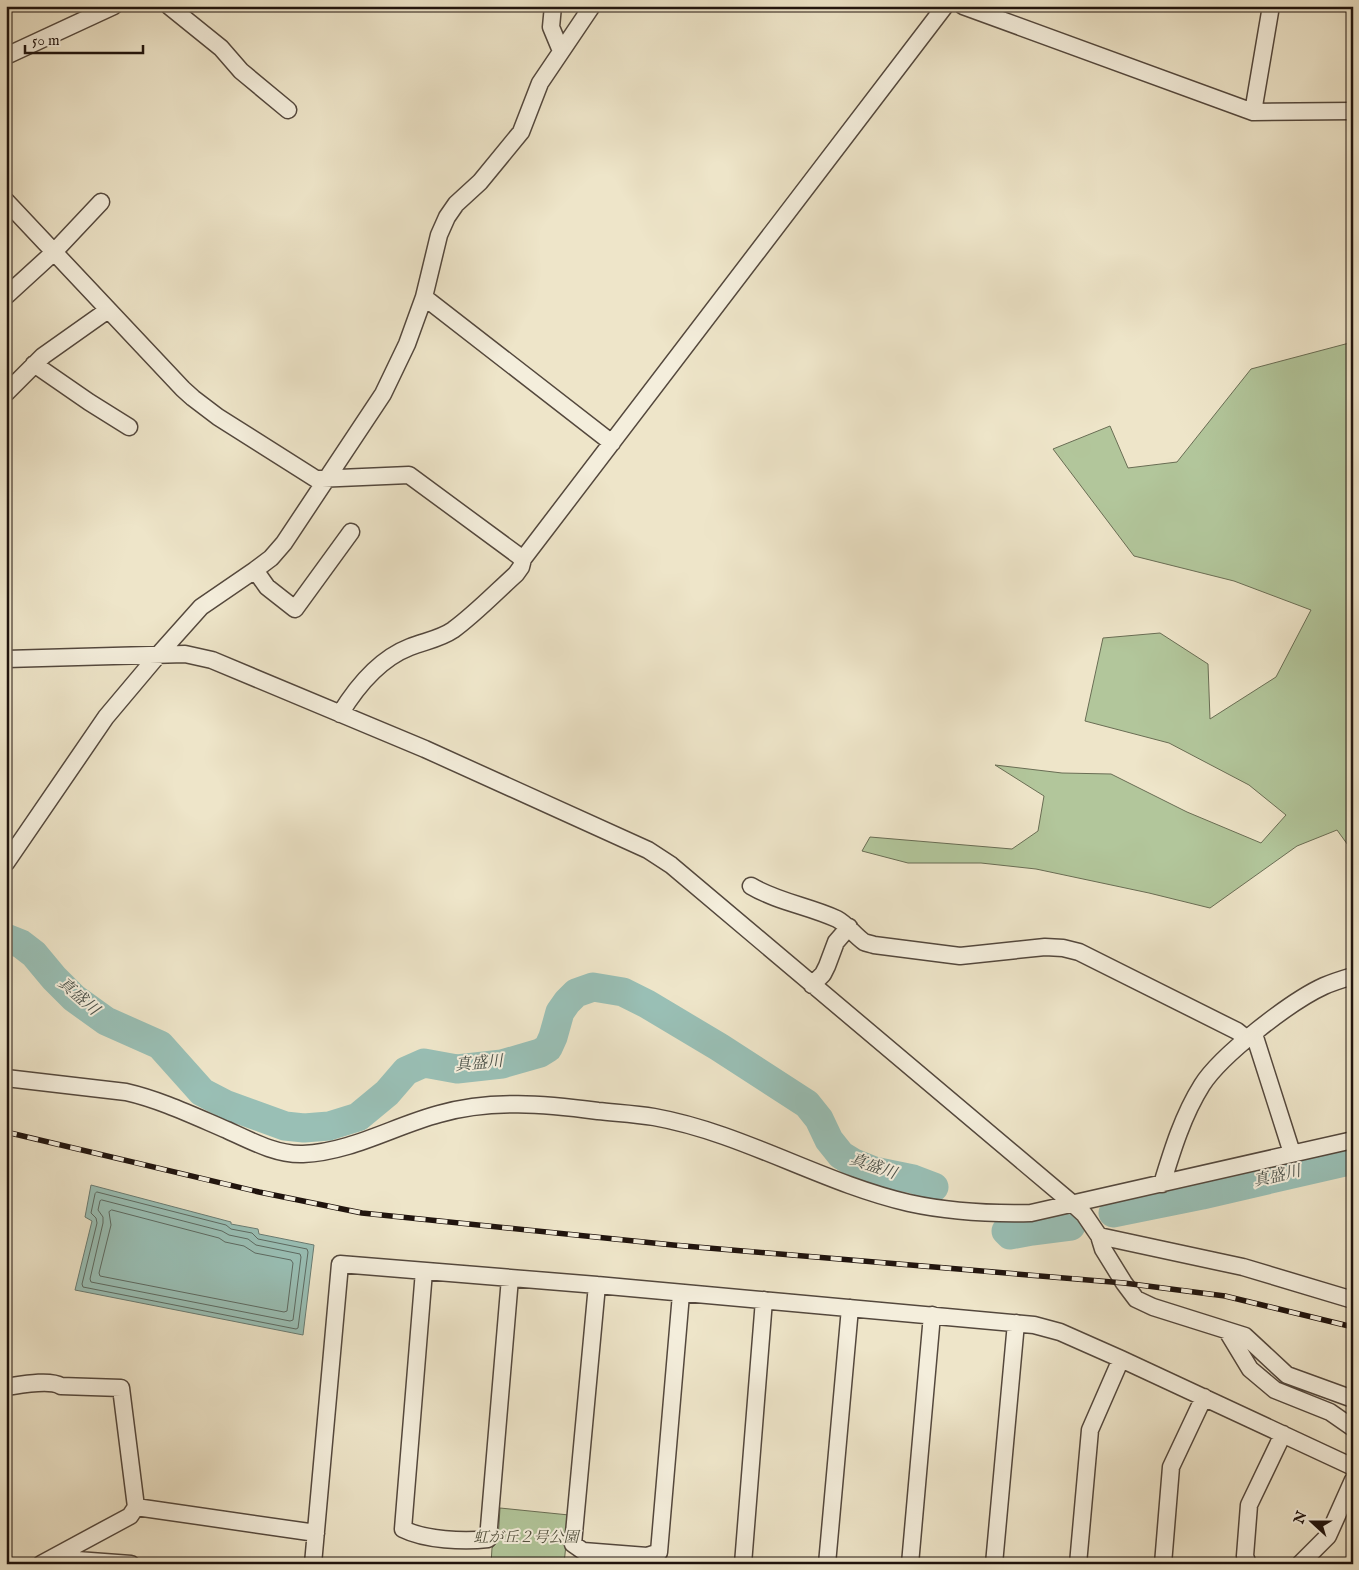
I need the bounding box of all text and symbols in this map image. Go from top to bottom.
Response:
scale bar [25,22,142,54]
text: 50 m [32,31,60,50]
water label: 真盛川 [53,974,104,1022]
water label: 真盛川 [454,1052,506,1076]
water label: 真盛川 [847,1150,901,1185]
water label: 真盛川 [1251,1161,1305,1192]
north arrow [1286,1498,1336,1548]
text: N [1290,1509,1311,1528]
park label: 虹が丘２号公園 [473,1528,581,1547]

